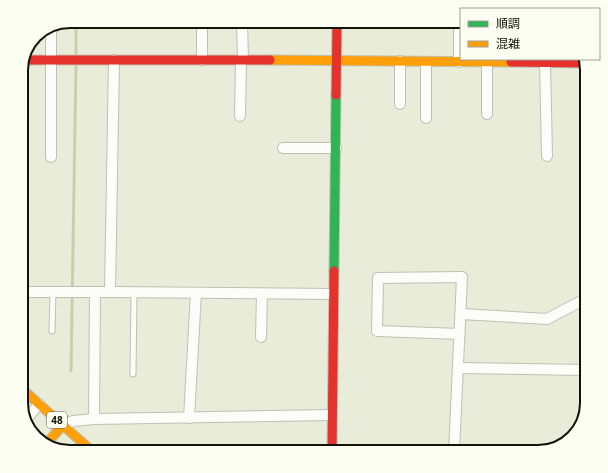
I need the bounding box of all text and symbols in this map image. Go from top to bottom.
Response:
legend [460,8,600,60]
text: 順調 [496,15,520,32]
text: 混雑 [496,35,520,52]
road number: 48 [47,412,67,428]

